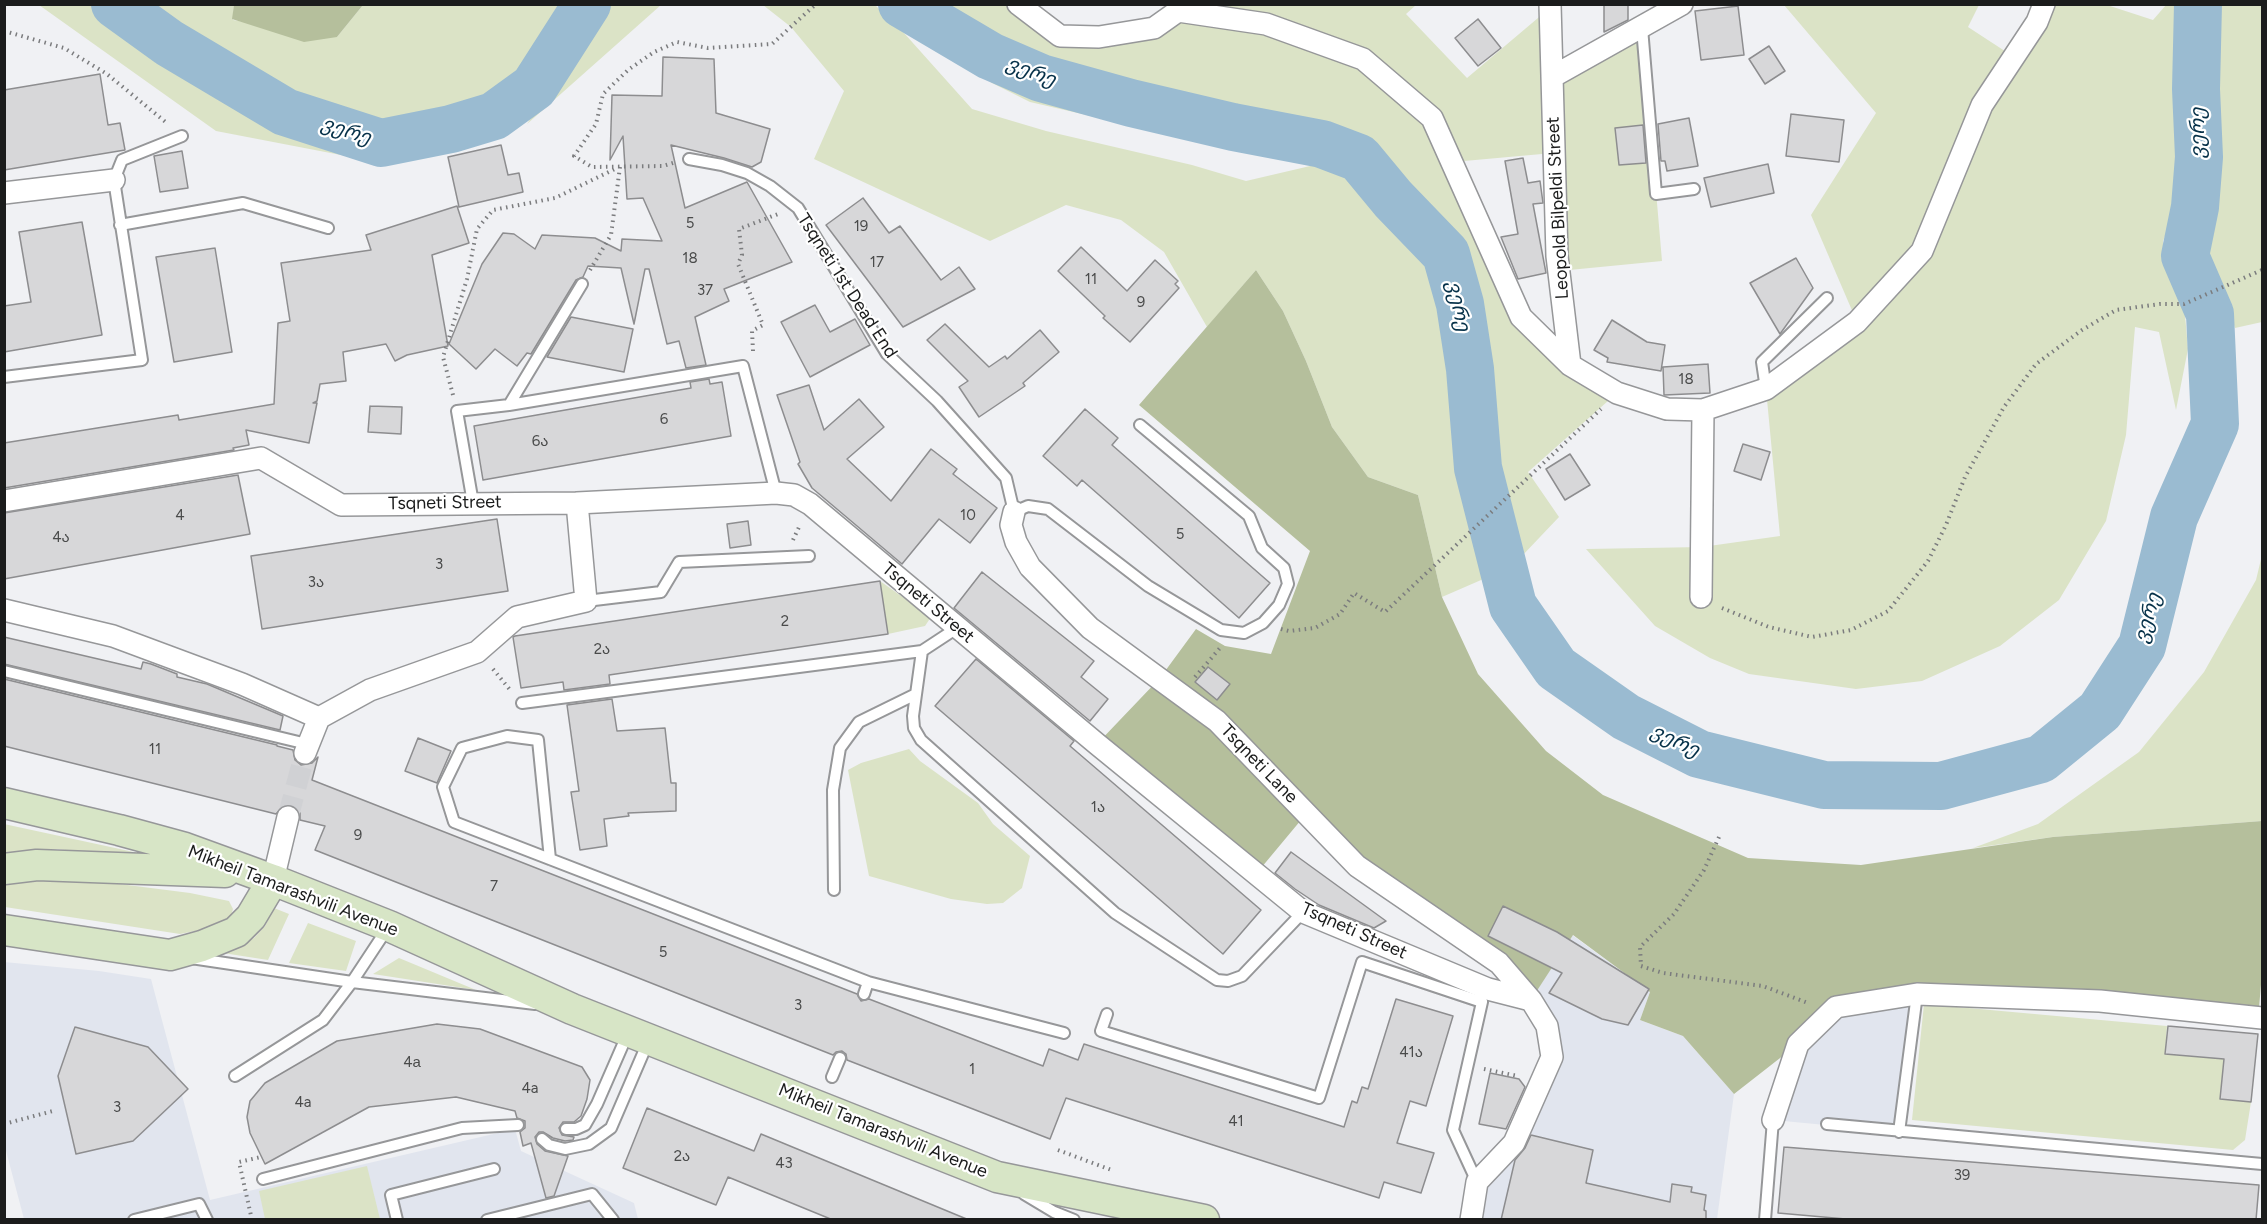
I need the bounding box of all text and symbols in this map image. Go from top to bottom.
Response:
water label: ვერე [1003,52,1059,92]
water label: ვერე [2186,108,2210,158]
water label: ვერე [318,112,374,150]
street label: Leopold Bilpeldi Street [1542,116,1574,300]
street label: Tsqneti 1st Dead End [792,210,902,362]
house number: 5 [686,215,694,233]
house number: 19 [854,218,868,236]
house number: 18 [682,250,698,268]
house number: 17 [870,254,884,272]
house number: 11 [1085,271,1097,289]
water label: ვერე [1441,279,1475,333]
house number: 37 [697,282,713,300]
house number: 9 [1137,294,1145,312]
house number: 18 [1678,371,1694,389]
house number: 6 [660,411,668,429]
house number: 6ა [532,433,548,451]
street label: Tsqneti Street [388,491,502,515]
house number: 4 [175,507,185,525]
house number: 10 [960,507,976,525]
house number: 5 [1176,526,1184,544]
house number: 4ა [52,529,70,547]
house number: 3 [435,556,443,574]
street label: Tsqneti Street [878,558,978,648]
house number: 3ა [308,574,324,592]
water label: ვერე [2129,590,2167,646]
house number: 2 [781,613,789,631]
house number: 2ა [594,641,610,659]
water label: ვერე [1647,719,1703,763]
street label: Tsqneti Lane [1216,720,1302,808]
house number: 11 [149,741,161,759]
house number: 1ა [1091,799,1105,817]
house number: 9 [354,827,362,845]
street label: Mikheil Tamarashvili Avenue [185,841,401,941]
house number: 7 [490,878,498,896]
street label: Tsqneti Street [1298,898,1410,964]
house number: 5 [659,944,667,962]
house number: 3 [794,997,802,1015]
house number: 41ა [1399,1044,1423,1062]
house number: 4а [403,1054,421,1072]
house number: 1 [969,1061,975,1079]
street label: Mikheil Tamarashvili Avenue [775,1079,991,1183]
house number: 4a [522,1080,538,1098]
house number: 4a [295,1094,311,1112]
house number: 3 [113,1099,121,1117]
house number: 41 [1228,1113,1244,1131]
house number: 2ა [674,1148,690,1166]
house number: 43 [775,1155,793,1173]
house number: 39 [1954,1167,1970,1185]

